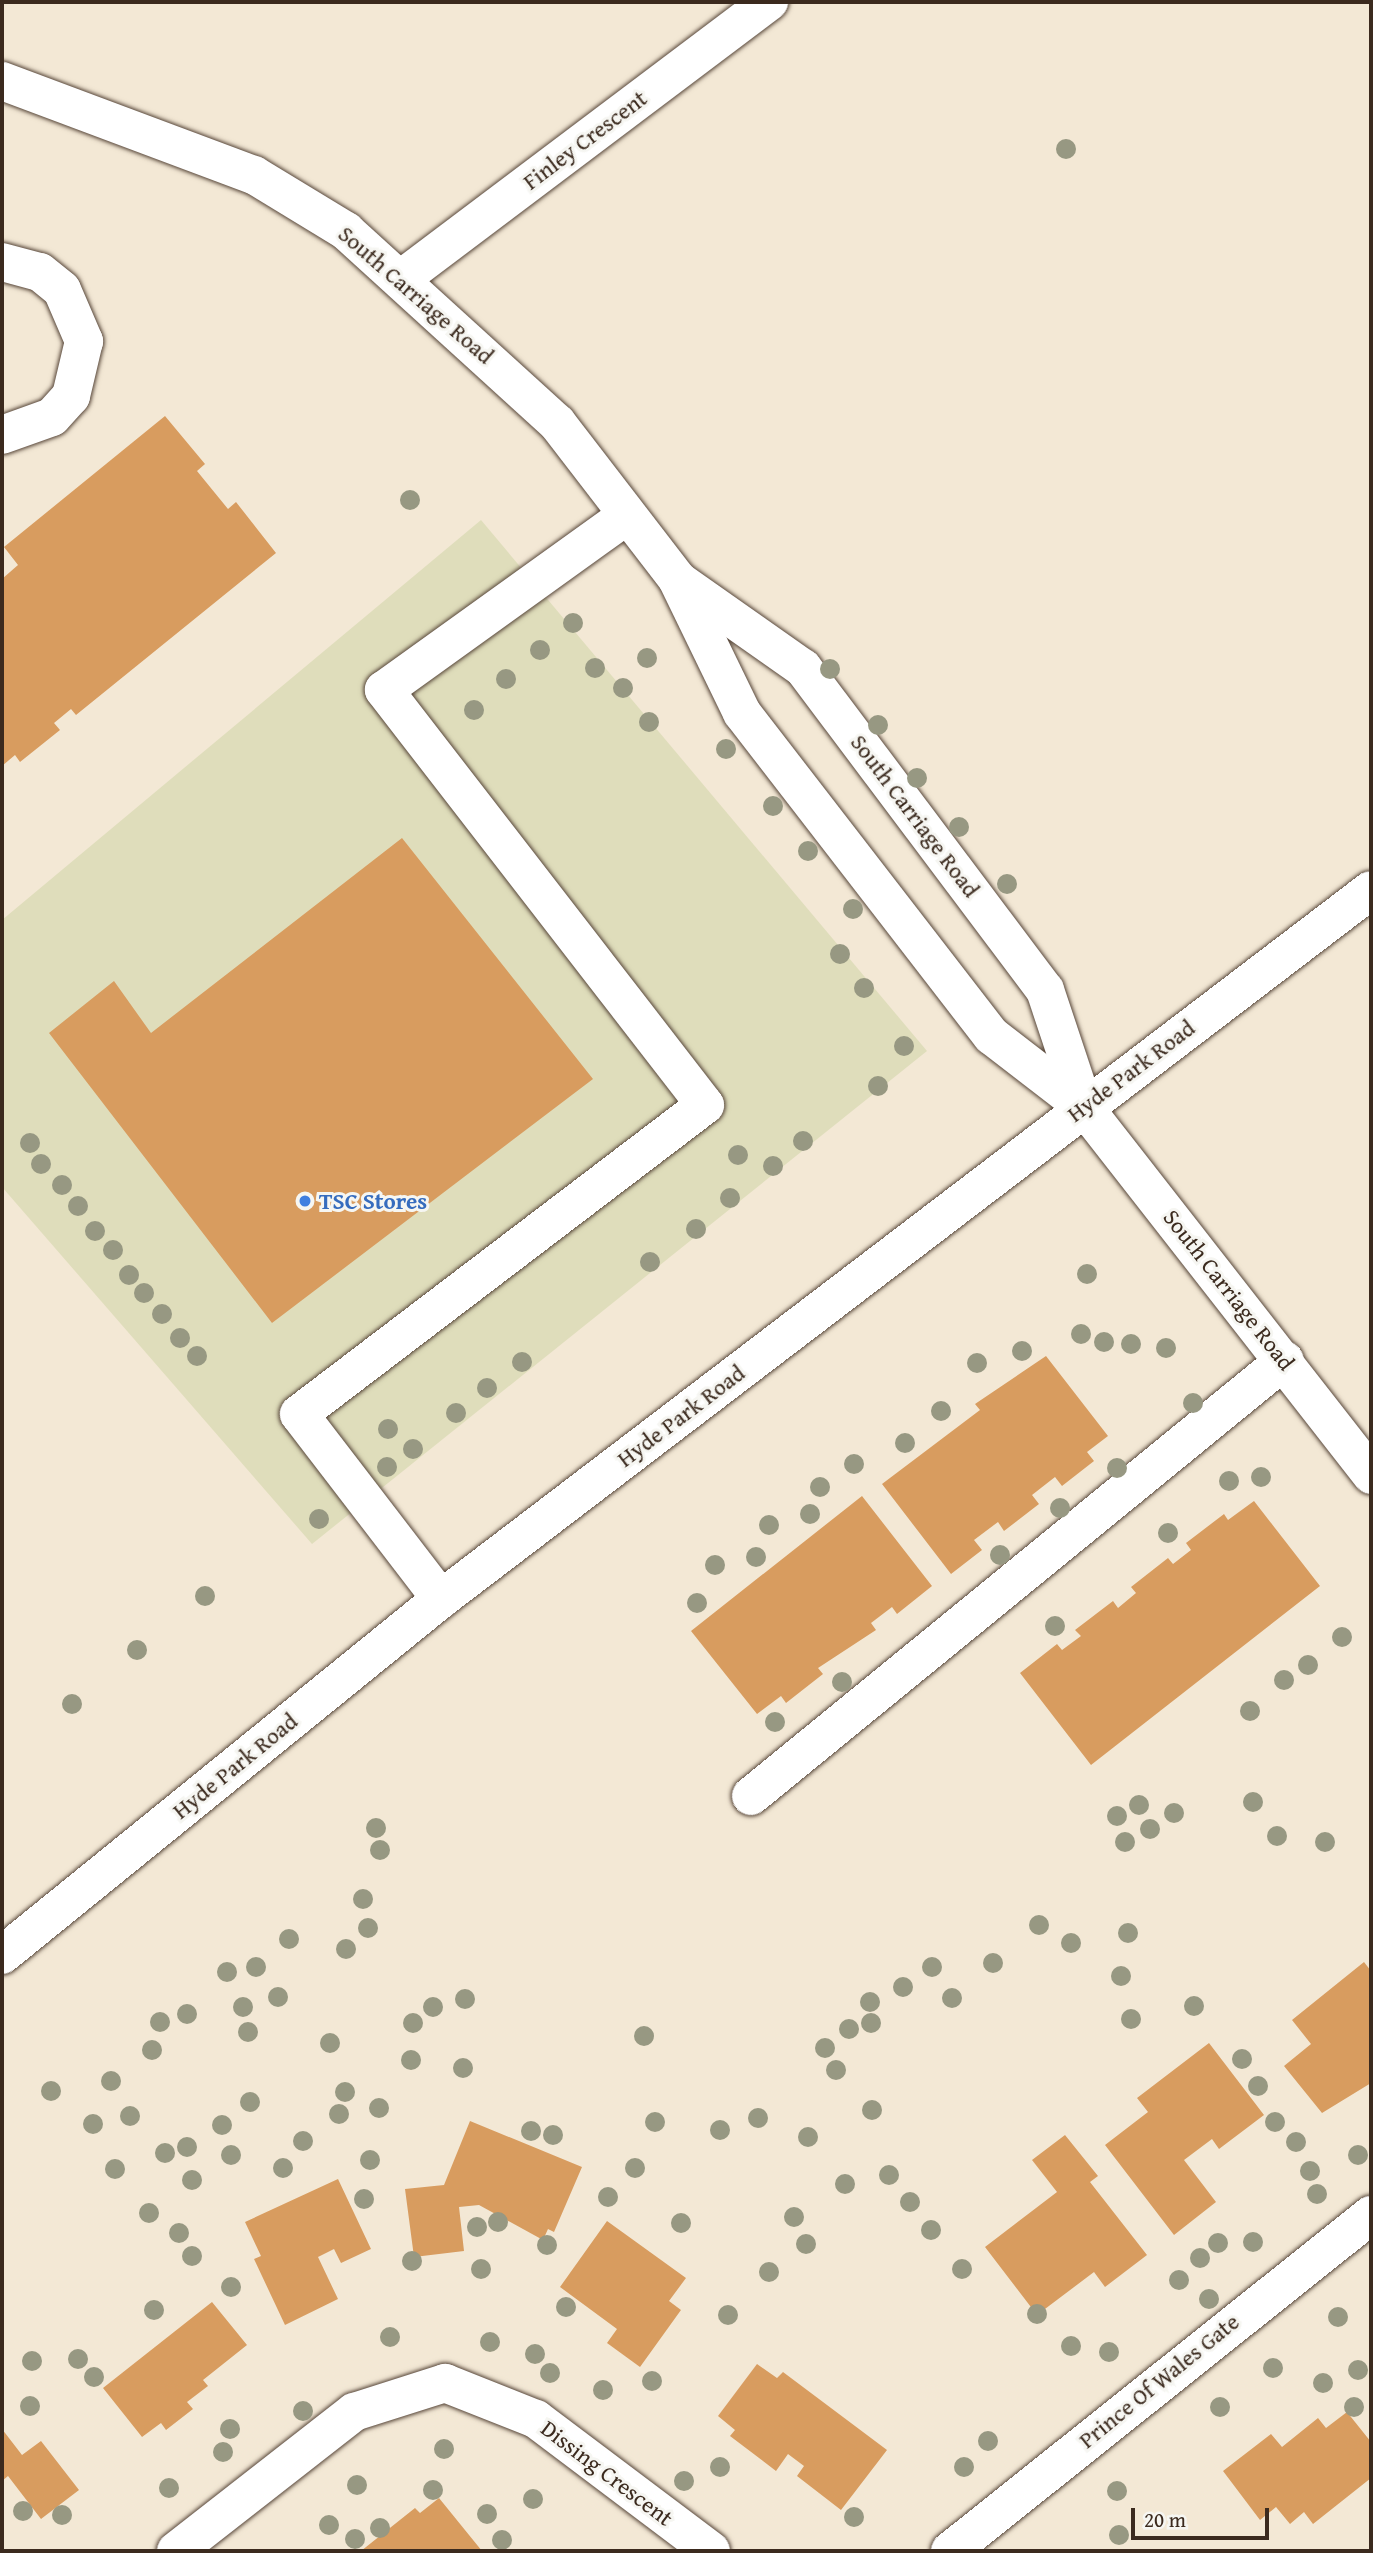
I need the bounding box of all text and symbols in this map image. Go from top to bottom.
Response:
street label: Finley Crescent [518,84,652,196]
street label: South Carriage Road [333,220,499,370]
street label: South Carriage Road [845,729,985,903]
street label: Hyde Park Road [1062,1014,1200,1128]
place label: TSC Stores [319,1187,427,1215]
marker: TSC Stores [297,1193,313,1209]
street label: South Carriage Road [1158,1204,1300,1376]
street label: Hyde Park Road [612,1359,750,1473]
street label: Hyde Park Road [167,1707,303,1825]
street label: Prince Of Wales Gate [1073,2308,1245,2454]
street label: Dissing Crescent [536,2414,678,2532]
scale bar [1135,2494,1273,2538]
text: 20 m [1144,2504,1186,2535]

